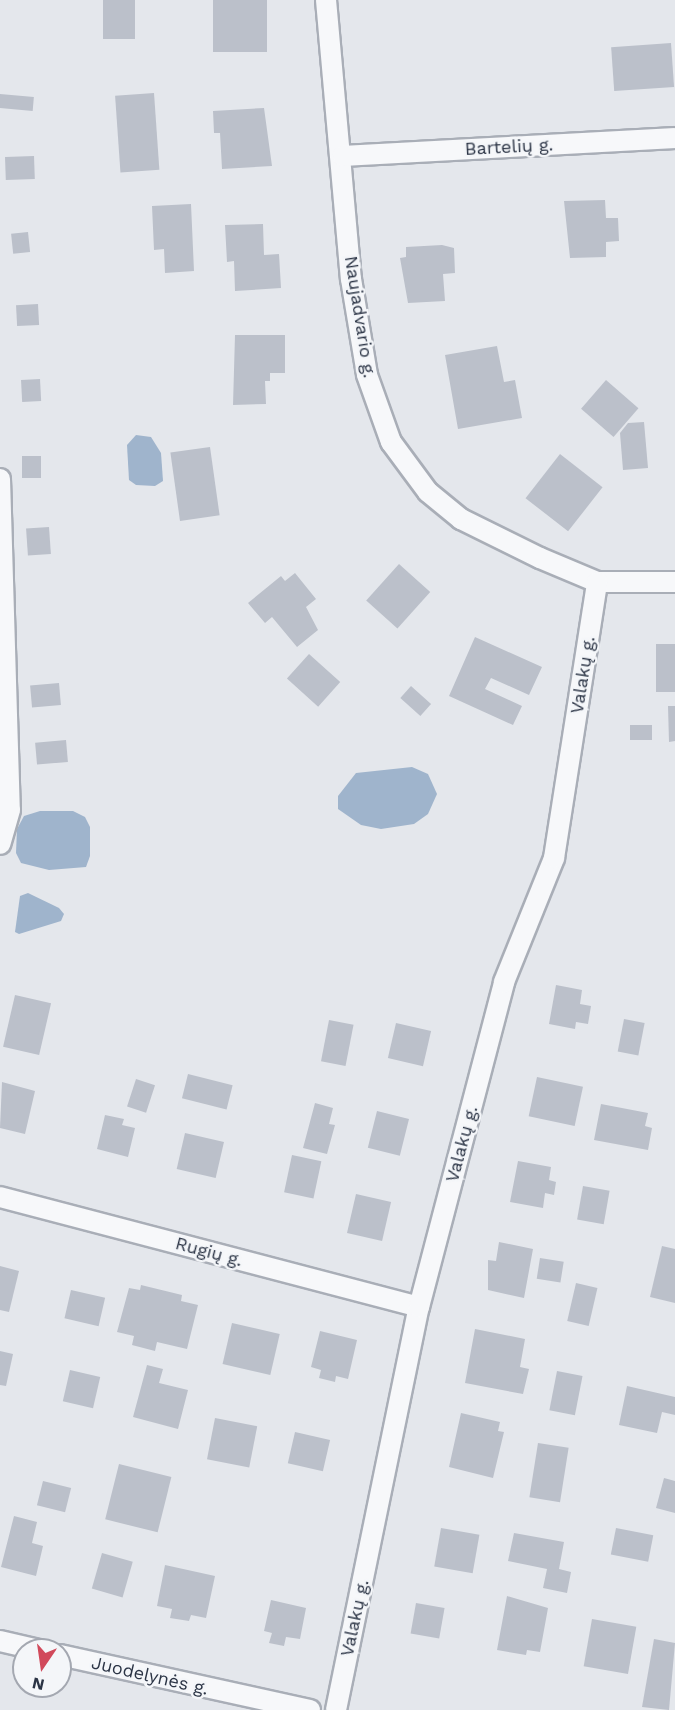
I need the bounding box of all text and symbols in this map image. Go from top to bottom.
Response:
street label: Bartelių g. [464,134,554,160]
street label: Naujadvario g. [340,254,380,380]
street label: Valakų g. [566,635,600,715]
street label: Valakų g. [441,1103,483,1185]
street label: Rugių g. [173,1233,245,1271]
street label: Valakų g. [336,1577,374,1659]
north arrow [12,1638,72,1698]
street label: Juodelynės g. [89,1652,211,1700]
text: N [30,1673,46,1695]

